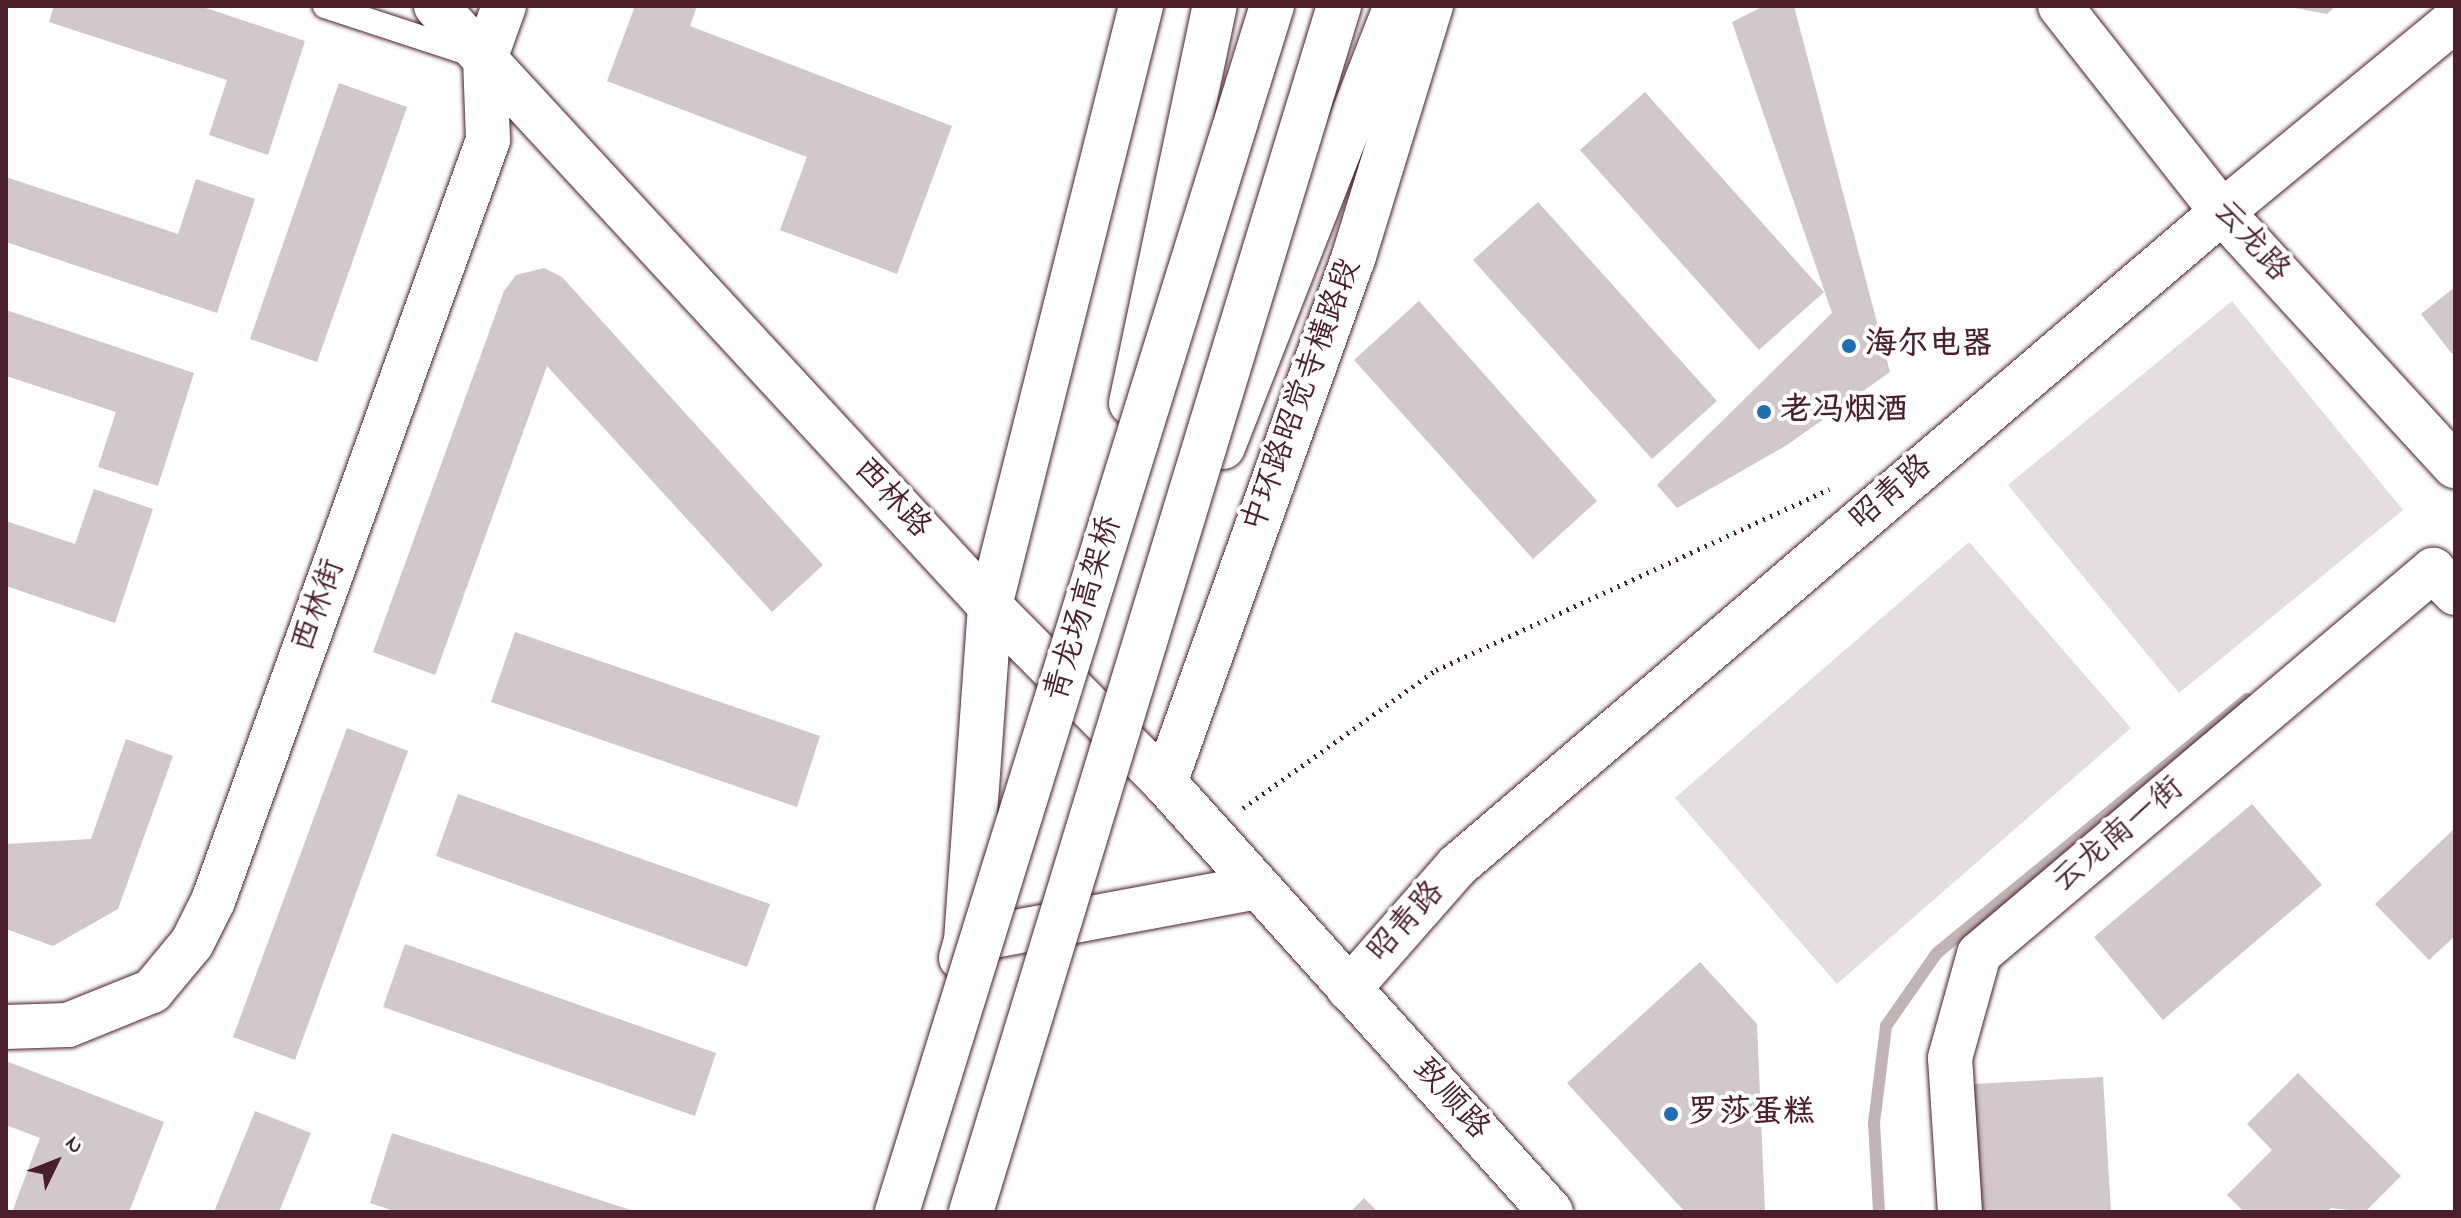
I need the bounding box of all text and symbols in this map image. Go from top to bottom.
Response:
street label: 云龙路 [2204,193,2296,291]
street label: 中环路昭觉寺横路段 [1236,254,1370,538]
place label: 海尔电器 [1865,327,1993,365]
marker: 海尔电器 [1840,337,1858,355]
place label: 老冯烟酒 [1780,393,1908,431]
marker: 老冯烟酒 [1755,403,1773,421]
street label: 昭青路 [1843,448,1941,540]
street label: 西林路 [844,451,938,547]
street label: 青龙场高架桥 [1039,512,1131,706]
street label: 西林街 [286,554,354,658]
street label: 云龙南一街 [2045,770,2193,902]
street label: 昭青路 [1361,874,1453,972]
street label: 致顺路 [1404,1051,1496,1149]
place label: 罗莎蛋糕 [1687,1095,1815,1133]
marker: 罗莎蛋糕 [1662,1105,1680,1123]
north arrow [16,1122,96,1202]
text: N [57,1129,90,1162]

